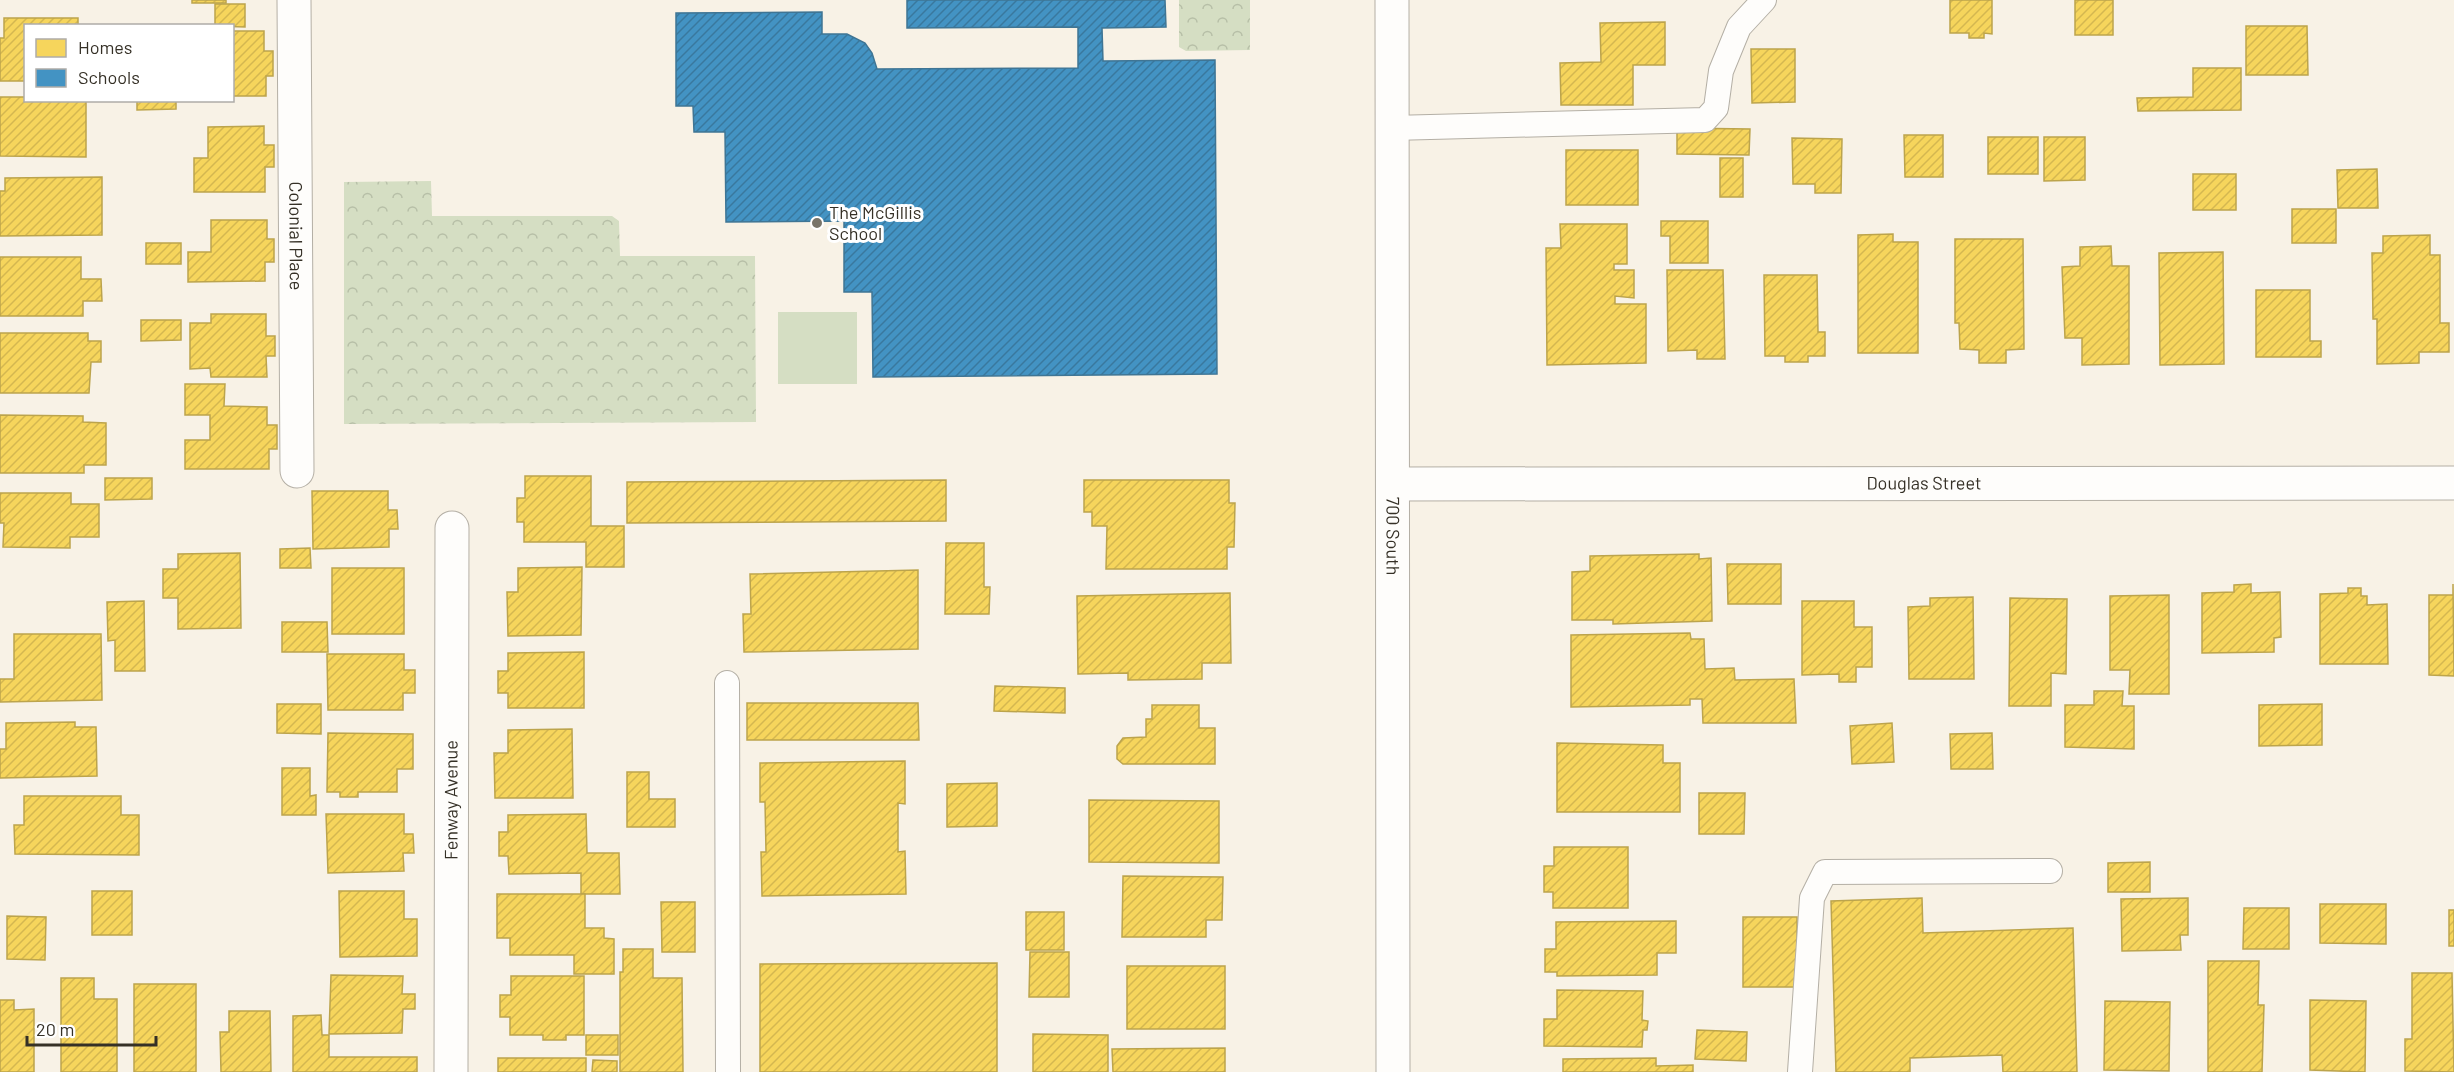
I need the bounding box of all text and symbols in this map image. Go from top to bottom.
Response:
legend [24,24,234,102]
text: Homes [78,36,132,58]
text: Schools [78,66,140,88]
street label: Colonial Place [285,181,308,290]
place label: The McGillis School [829,201,921,244]
marker: The McGillis School [810,216,824,230]
street label: Douglas Street [1866,471,1982,494]
street label: 700 South [1382,497,1405,575]
street label: Fenway Avenue [439,740,462,860]
scale bar [27,1009,156,1047]
text: 20 m [36,1018,74,1040]

